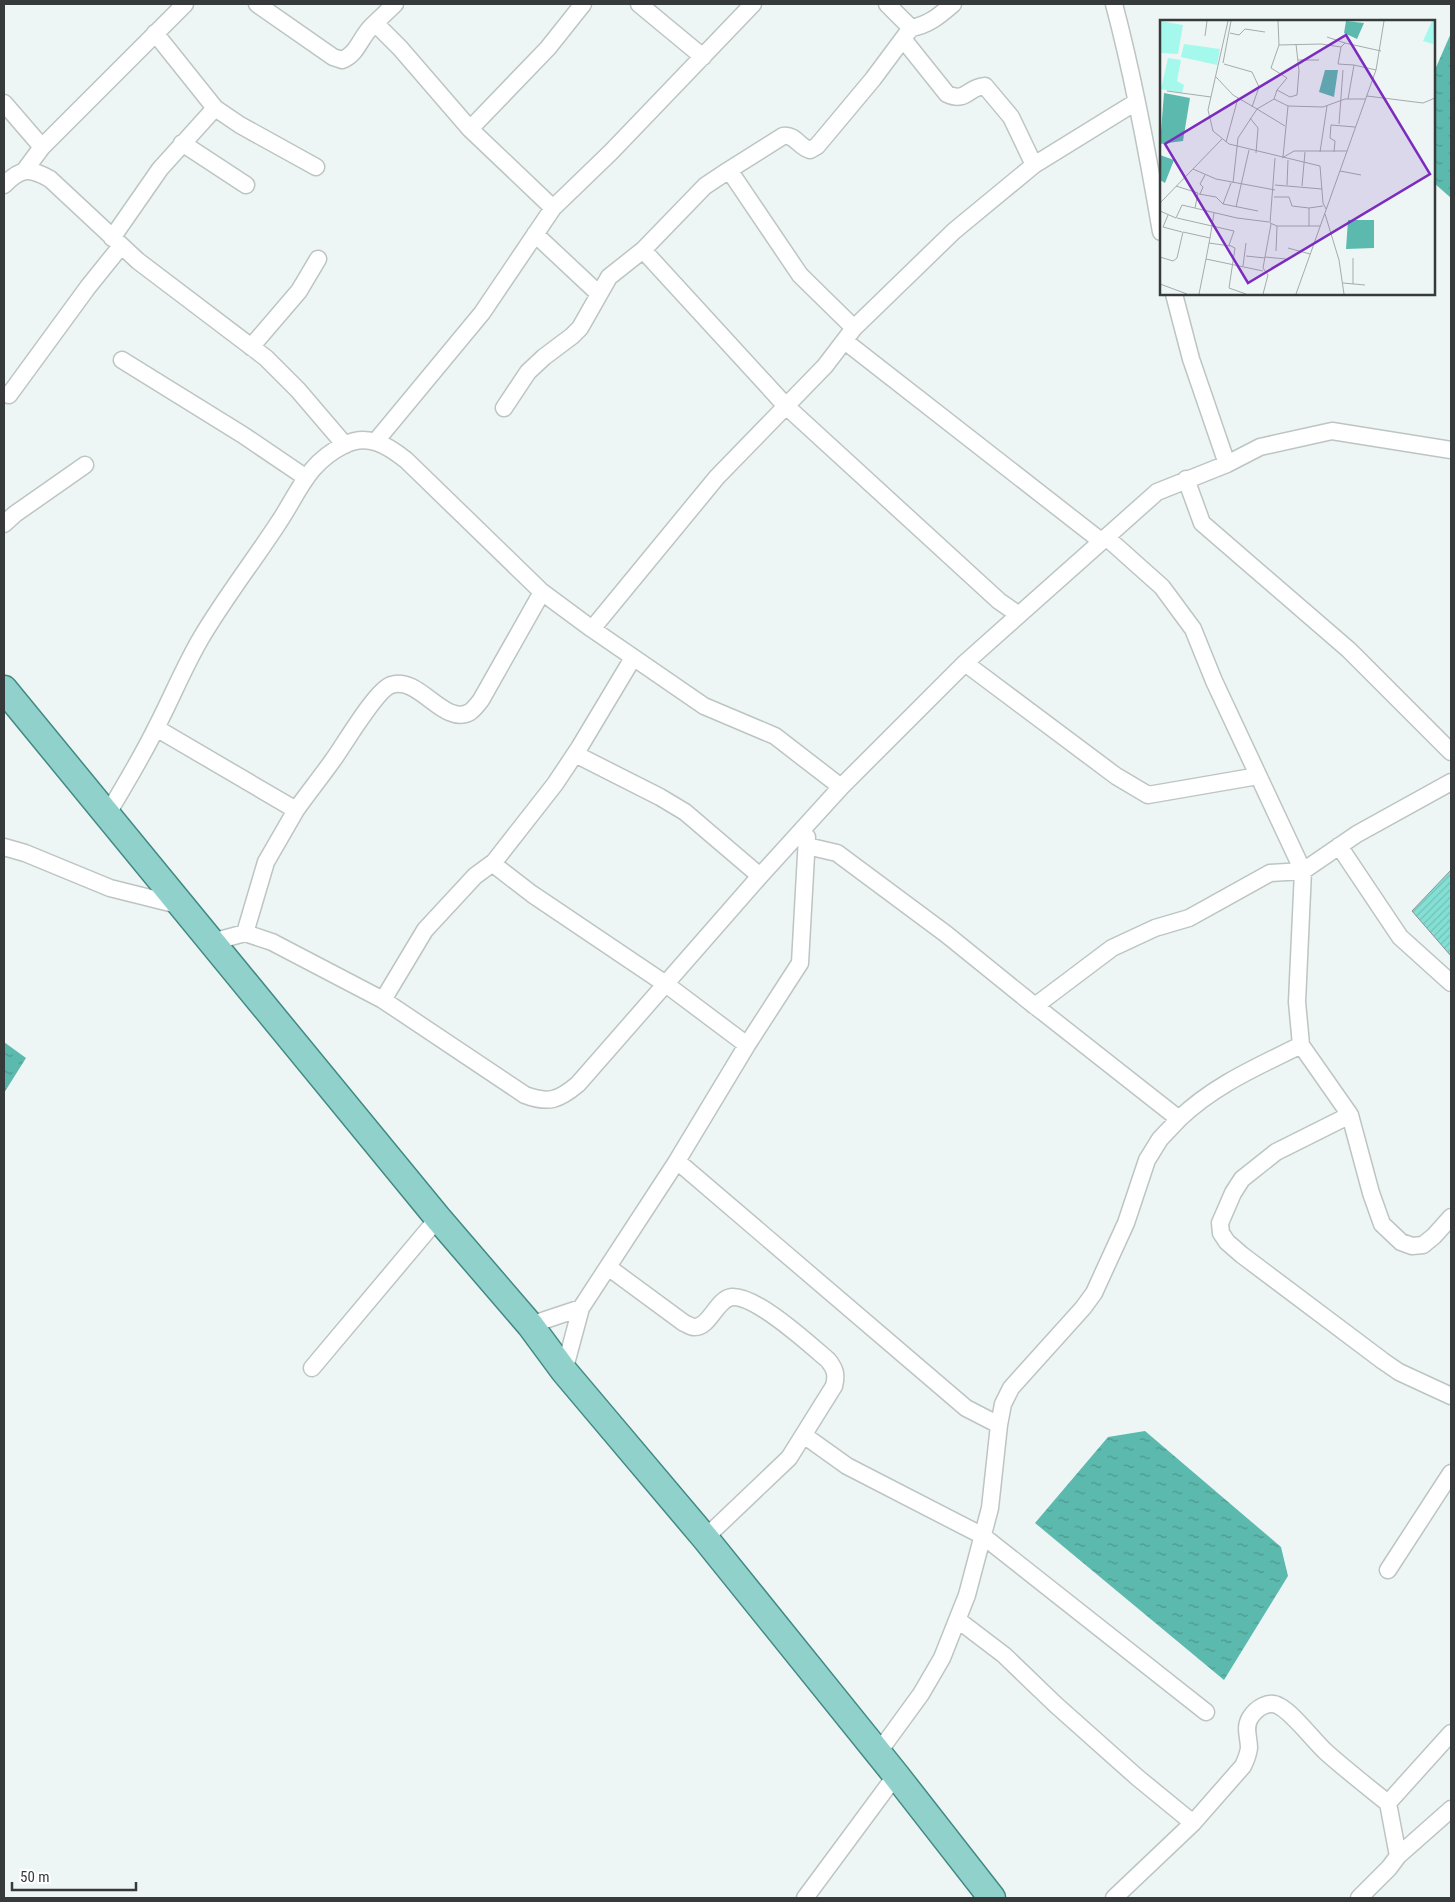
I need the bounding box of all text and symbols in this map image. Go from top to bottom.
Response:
inset map [1160,20,1435,295]
scale bar [12,1860,136,1892]
text: 50 m [20,1868,50,1886]

